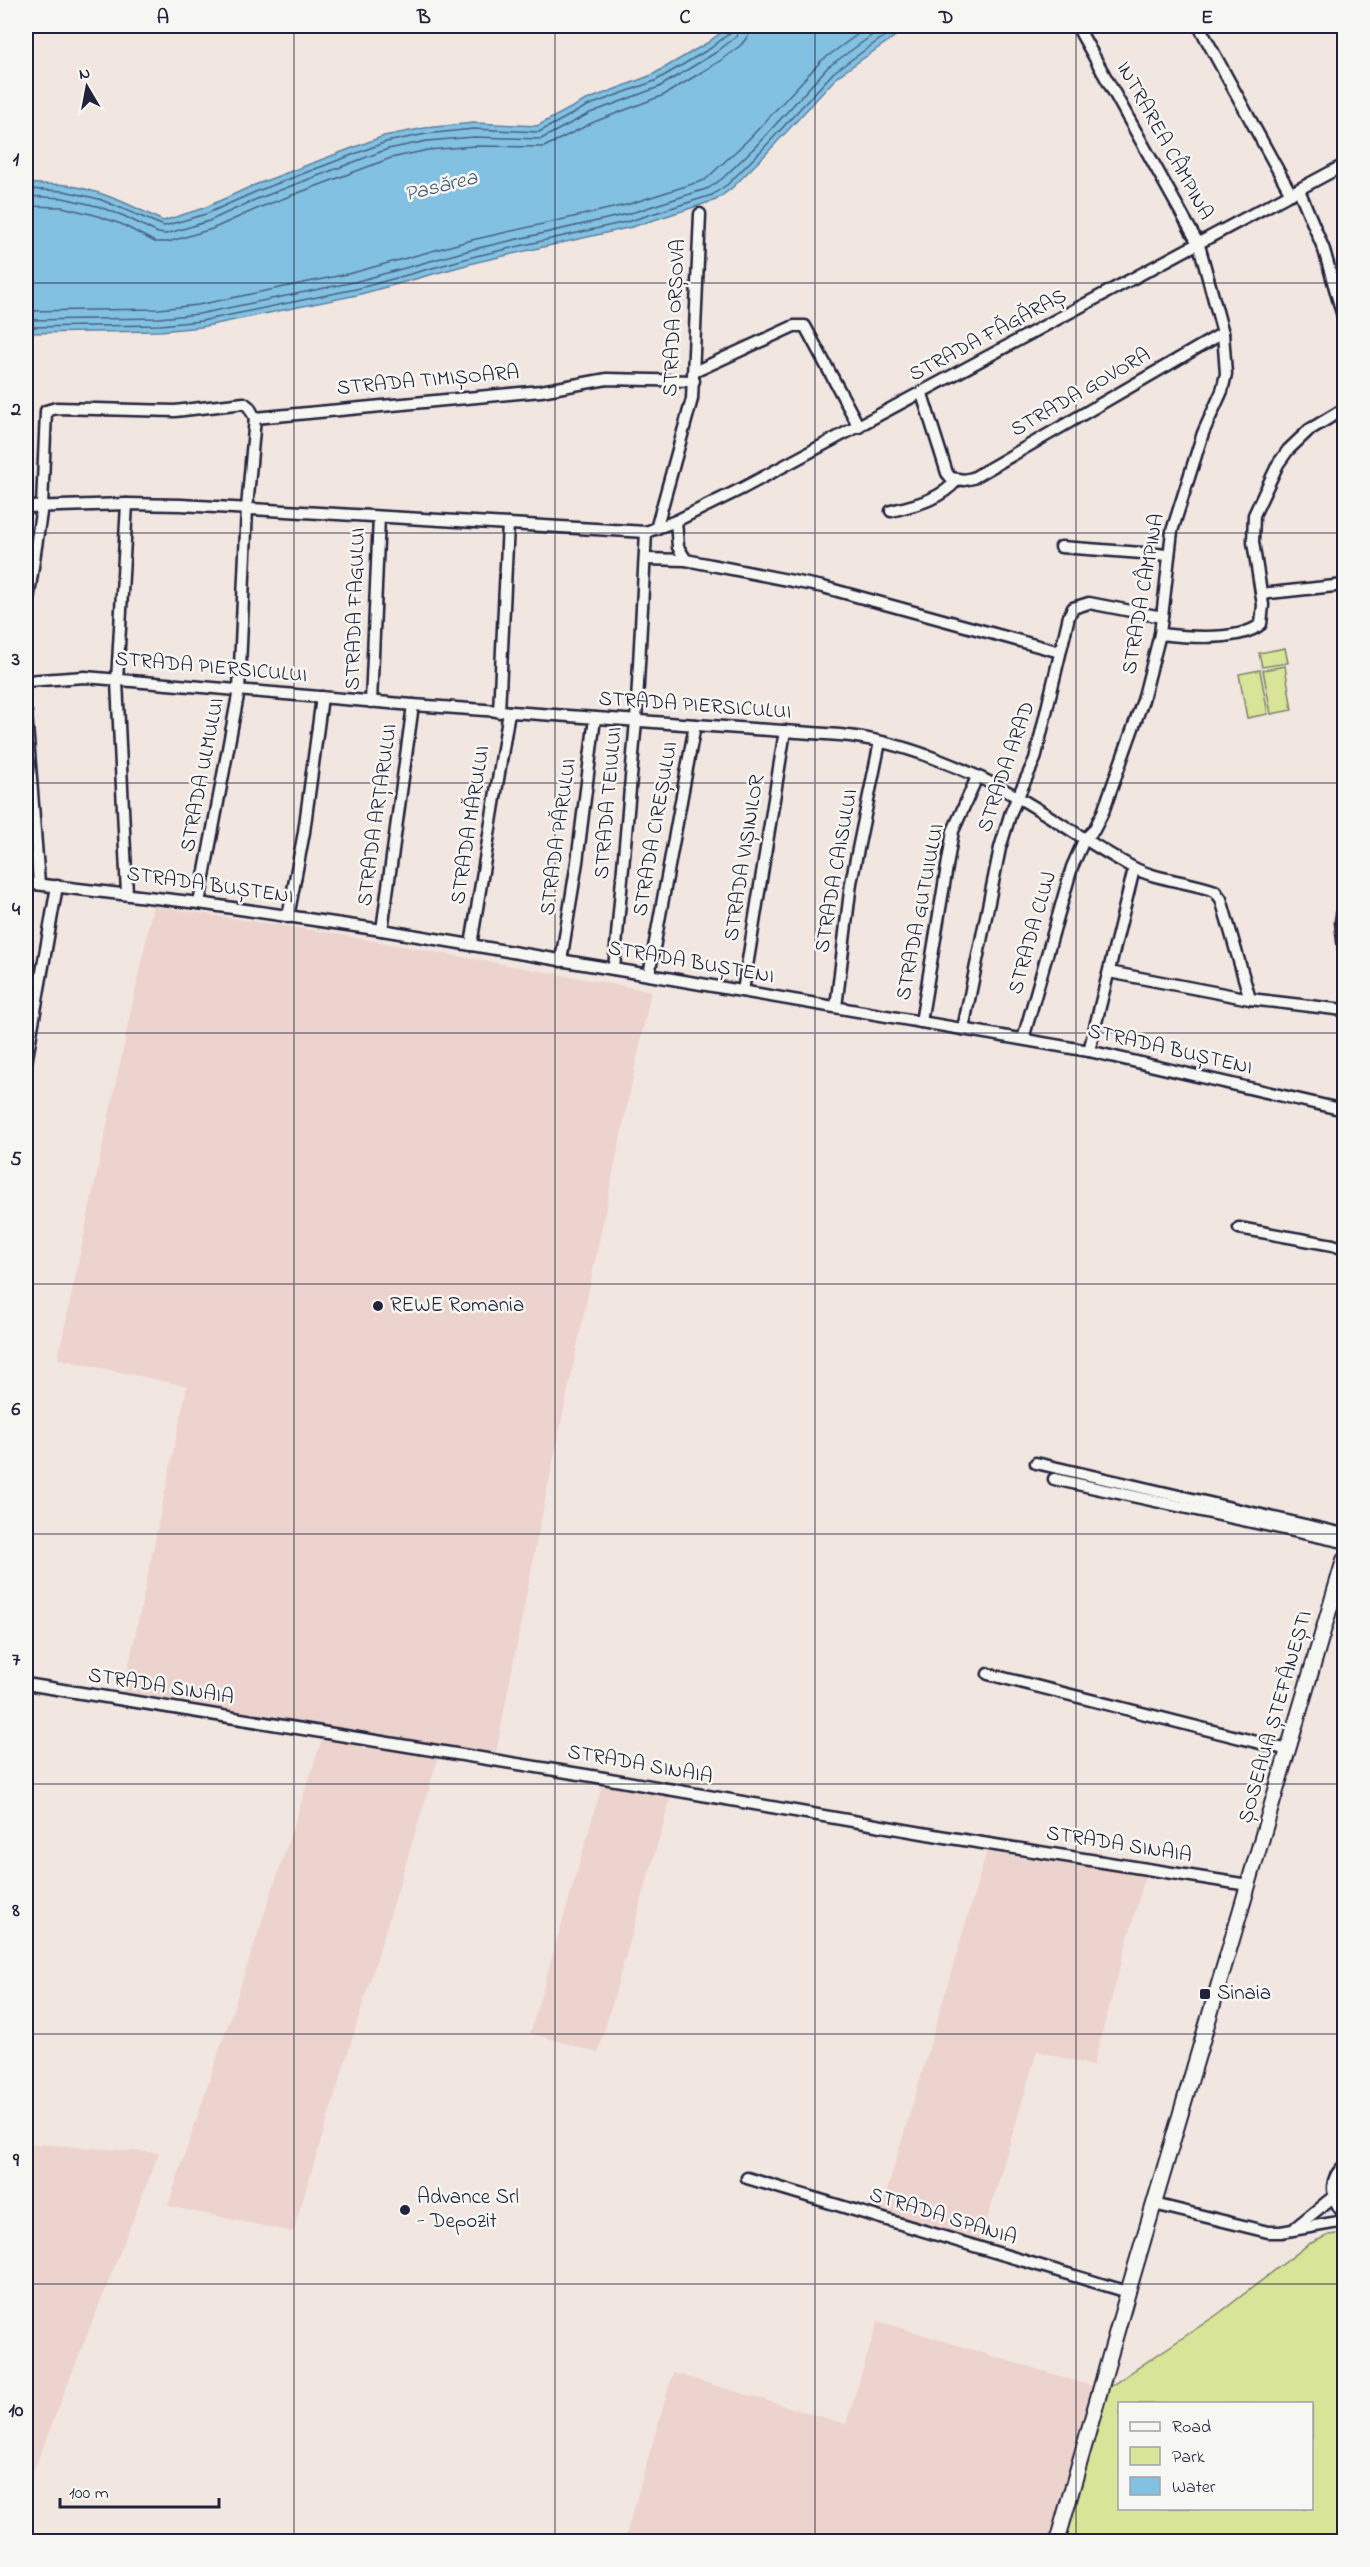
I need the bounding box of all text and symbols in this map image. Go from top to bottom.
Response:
text: A [157,4,169,33]
text: B [416,4,431,33]
text: C [680,4,691,33]
text: D [938,4,953,33]
text: E [1201,4,1213,33]
street label: INTRAREA CÂMPINA [1108,55,1222,226]
north arrow [57,57,117,117]
text: N [77,61,92,87]
text: 1 [13,146,20,175]
water label: Pasărea [401,162,482,211]
street label: STRADA ORȘOVA [656,238,694,398]
street label: STRADA FĂGĂRAȘ [904,281,1072,390]
street label: STRADA GOVORA [1006,341,1156,445]
street label: STRADA TIMIȘOARA [336,358,520,404]
text: 2 [10,396,21,425]
street label: STRADA CÂMPINA [1113,511,1173,677]
street label: STRADA FAGULUI [338,527,374,691]
street label: STRADA PIERSICULUI [114,645,308,691]
text: 3 [11,646,20,675]
street label: STRADA PIERSICULUI [598,684,792,728]
street label: STRADA ULMULUI [173,695,233,855]
street label: STRADA ARAD [971,698,1043,836]
street label: STRADA ARȚARULUI [350,722,406,908]
street label: STRADA TEIULUI [587,726,631,880]
street label: STRADA CIREȘULUI [626,739,686,919]
street label: STRADA MĂRULUI [443,743,498,906]
street label: STRADA PĂRULUI [532,756,585,918]
street label: STRADA VIȘINILOR [717,772,773,943]
street label: STRADA CAISULUI [808,787,866,955]
street label: STRADA GUTUIULUI [889,821,953,1003]
street label: STRADA BUȘTENI [125,859,295,913]
street label: STRADA CLUJ [1001,868,1065,998]
text: 4 [12,896,21,925]
street label: STRADA BUȘTENI [605,934,777,992]
street label: STRADA BUȘTENI [1085,1016,1255,1084]
text: 5 [10,1146,22,1175]
place label: REWE Romania [390,1291,524,1321]
marker: REWE Romania [371,1299,385,1313]
text: 6 [12,1396,21,1425]
street label: ȘOSEAUA ȘTEFĂNEȘTI [1230,1607,1321,1827]
text: 7 [12,1646,21,1675]
street label: STRADA SINAIA [86,1661,236,1713]
street label: STRADA SINAIA [565,1737,715,1793]
street label: STRADA SINAIA [1044,1819,1194,1871]
text: 8 [11,1897,20,1926]
place label: Sinaia [1217,1979,1271,2009]
marker: Sinaia [1198,1987,1212,2001]
text: 9 [12,2147,20,2176]
street label: STRADA SPANIA [865,2180,1021,2254]
place label: Advance Srl - Depozit [417,2183,519,2237]
marker: Advance Srl - Depozit [398,2203,412,2217]
text: 10 [9,2397,24,2426]
legend [1118,2402,1313,2510]
text: Road [1172,2415,1211,2441]
text: Park [1172,2445,1205,2471]
scale bar [60,2471,219,2509]
text: Water [1172,2475,1216,2501]
text: 100 m [69,2481,109,2507]

